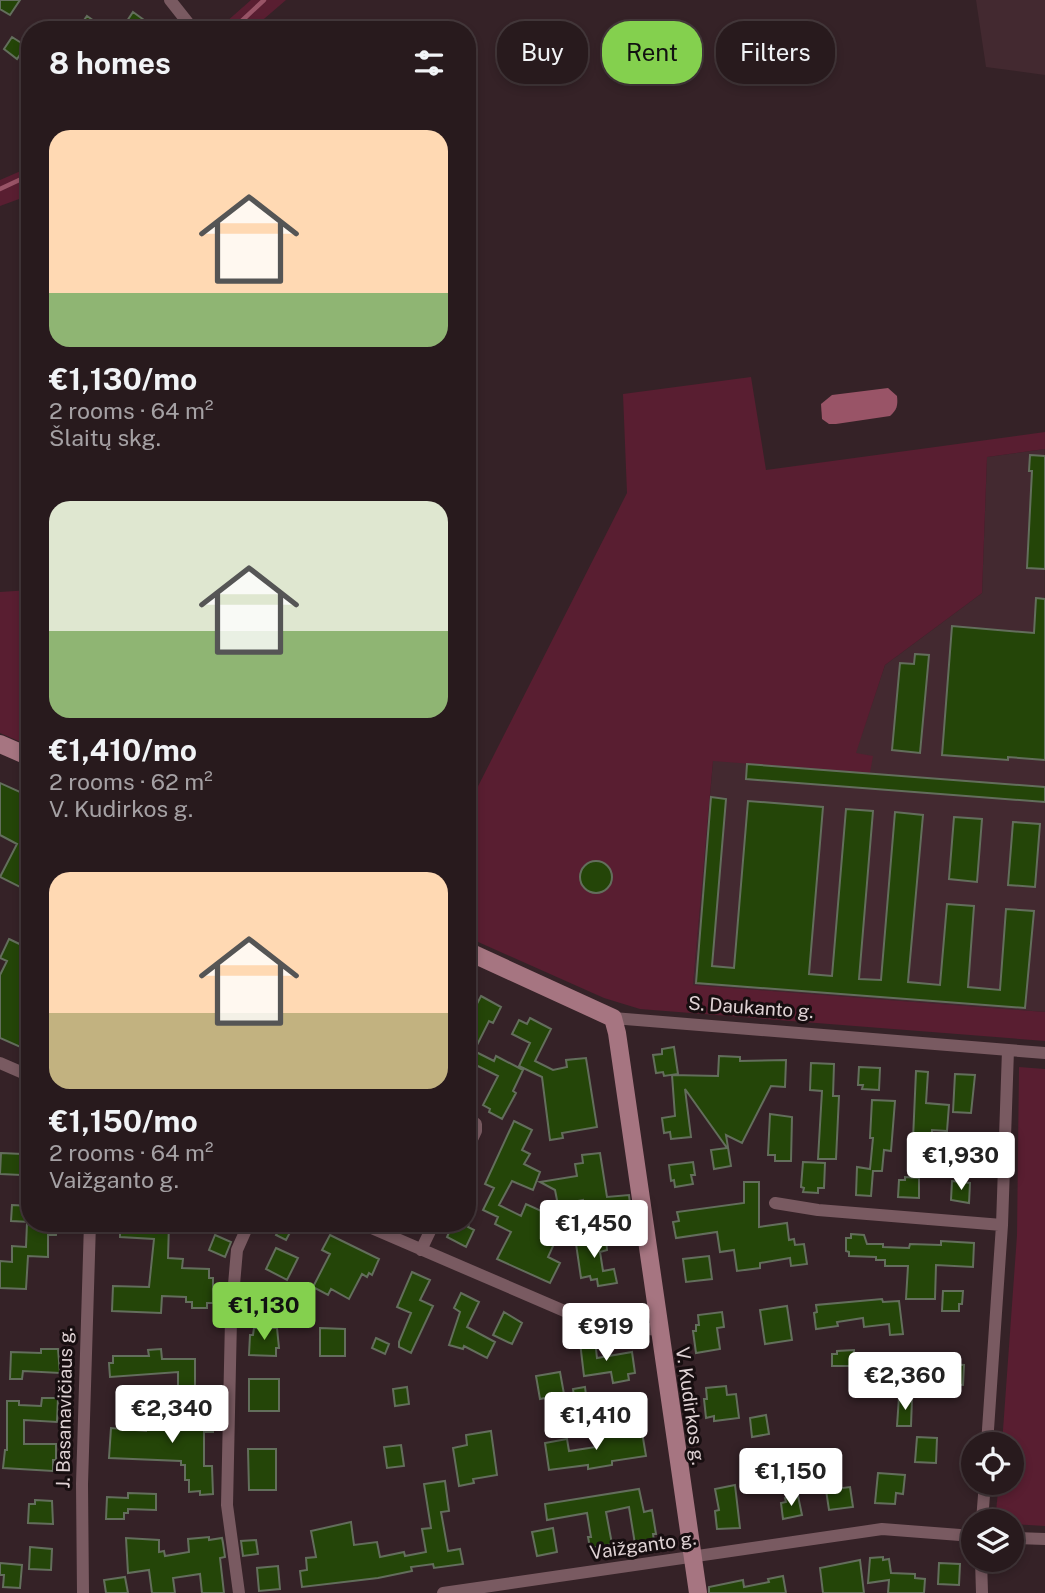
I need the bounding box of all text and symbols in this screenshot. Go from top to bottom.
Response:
chip: Buy [497,21,588,84]
chip: Rent [602,21,702,84]
chip: Filters [716,21,835,84]
icon: filters [410,44,448,82]
text: 8 homes [49,45,171,81]
icon: home [186,176,312,302]
text: €1,130/mo [49,361,197,397]
text: 2 rooms · 64 m² [49,397,213,424]
text: Šlaitų skg. [49,424,161,451]
icon: home [186,547,312,673]
text: €1,410/mo [49,732,197,768]
text: 2 rooms · 62 m² [49,768,213,795]
text: V. Kudirkos g. [49,795,193,822]
icon: home [186,918,312,1044]
street label: S. Daukanto g. [687,992,815,1022]
text: €1,150/mo [49,1103,198,1139]
pin: €1,930 [904,1132,1018,1192]
text: 2 rooms · 64 m² [49,1139,213,1166]
text: €1,930 [923,1141,999,1168]
text: Vaižganto g. [49,1166,179,1193]
pin: €1,450 [537,1200,651,1260]
text: €1,450 [556,1209,632,1236]
pin: €1,130 [207,1282,321,1342]
text: €1,130 [228,1291,300,1318]
pin: €919 [565,1304,647,1363]
text: €919 [578,1312,634,1339]
street label: J. Basanavičiaus g. [52,1327,76,1489]
street label: V. Kudirkos g. [672,1346,710,1466]
pin: €2,360 [848,1352,962,1412]
text: €2,360 [864,1361,946,1388]
pin: €2,340 [115,1386,229,1445]
pin: €1,410 [539,1392,653,1452]
text: €2,340 [131,1394,213,1421]
text: €1,410 [561,1401,631,1428]
map controls [961,1432,1024,1572]
button: locate [961,1432,1024,1495]
pin: €1,150 [734,1448,848,1508]
text: €1,150 [755,1457,827,1484]
button: layers [961,1509,1024,1572]
street label: Vaižganto g. [588,1527,698,1563]

